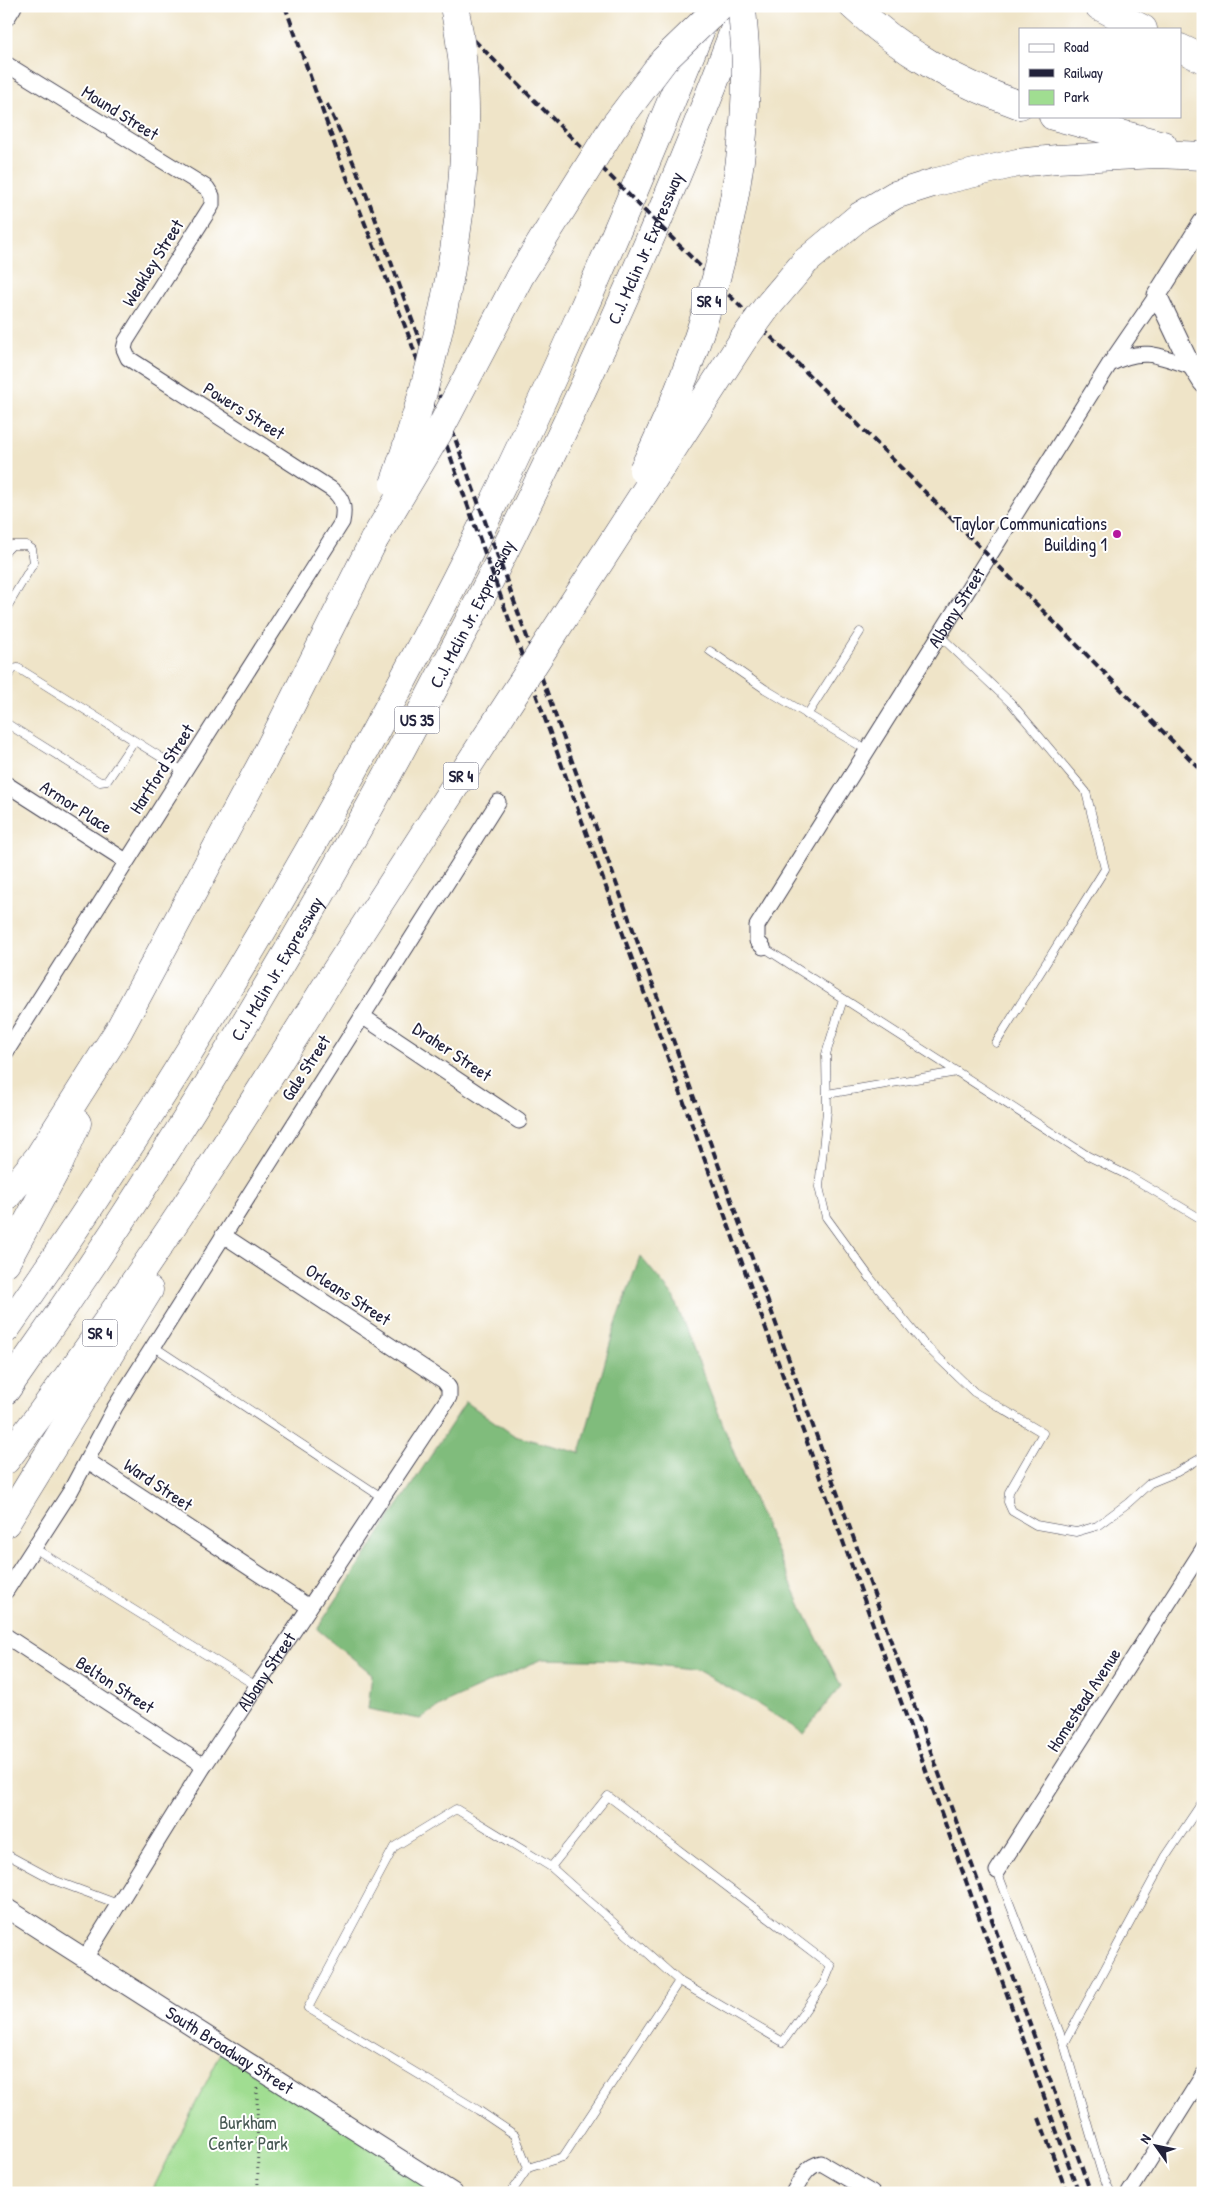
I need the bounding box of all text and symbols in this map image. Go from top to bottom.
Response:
legend [1019,28,1182,118]
text: Road [1064,36,1089,57]
text: Railway [1064,62,1103,83]
street label: Mound Street [77,79,164,146]
text: Park [1064,86,1089,107]
street label: C.J. Mclin Jr. Expressway [601,168,689,328]
street label: Weakley Street [116,214,190,311]
road number: SR 4 [692,288,726,314]
street label: Powers Street [199,376,290,446]
place label: Taylor Communications Building 1 [953,511,1107,557]
marker: Taylor Communications Building 1 [1111,528,1123,540]
street label: C.J. Mclin Jr. Expressway [423,535,520,692]
street label: Albany Street [922,562,991,652]
road number: US 35 [394,706,440,734]
street label: Hartford Street [123,718,200,818]
road number: SR 4 [444,762,478,789]
street label: Armor Place [36,774,117,839]
street label: C.J. Mclin Jr. Expressway [224,892,329,1046]
street label: Draher Street [408,1016,497,1088]
street label: Gale Street [275,1029,337,1105]
street label: Orleans Street [301,1258,396,1332]
road number: SR 4 [82,1320,118,1346]
street label: Ward Street [119,1452,198,1517]
street label: Albany Street [231,1626,302,1716]
street label: Homestead Avenue [1041,1643,1127,1757]
street label: Belton Street [71,1650,160,1720]
street label: South Broadway Street [161,2000,299,2101]
park label: Burkham Center Park [208,2110,288,2156]
north arrow [1132,2122,1182,2172]
text: N [1135,2130,1155,2147]

